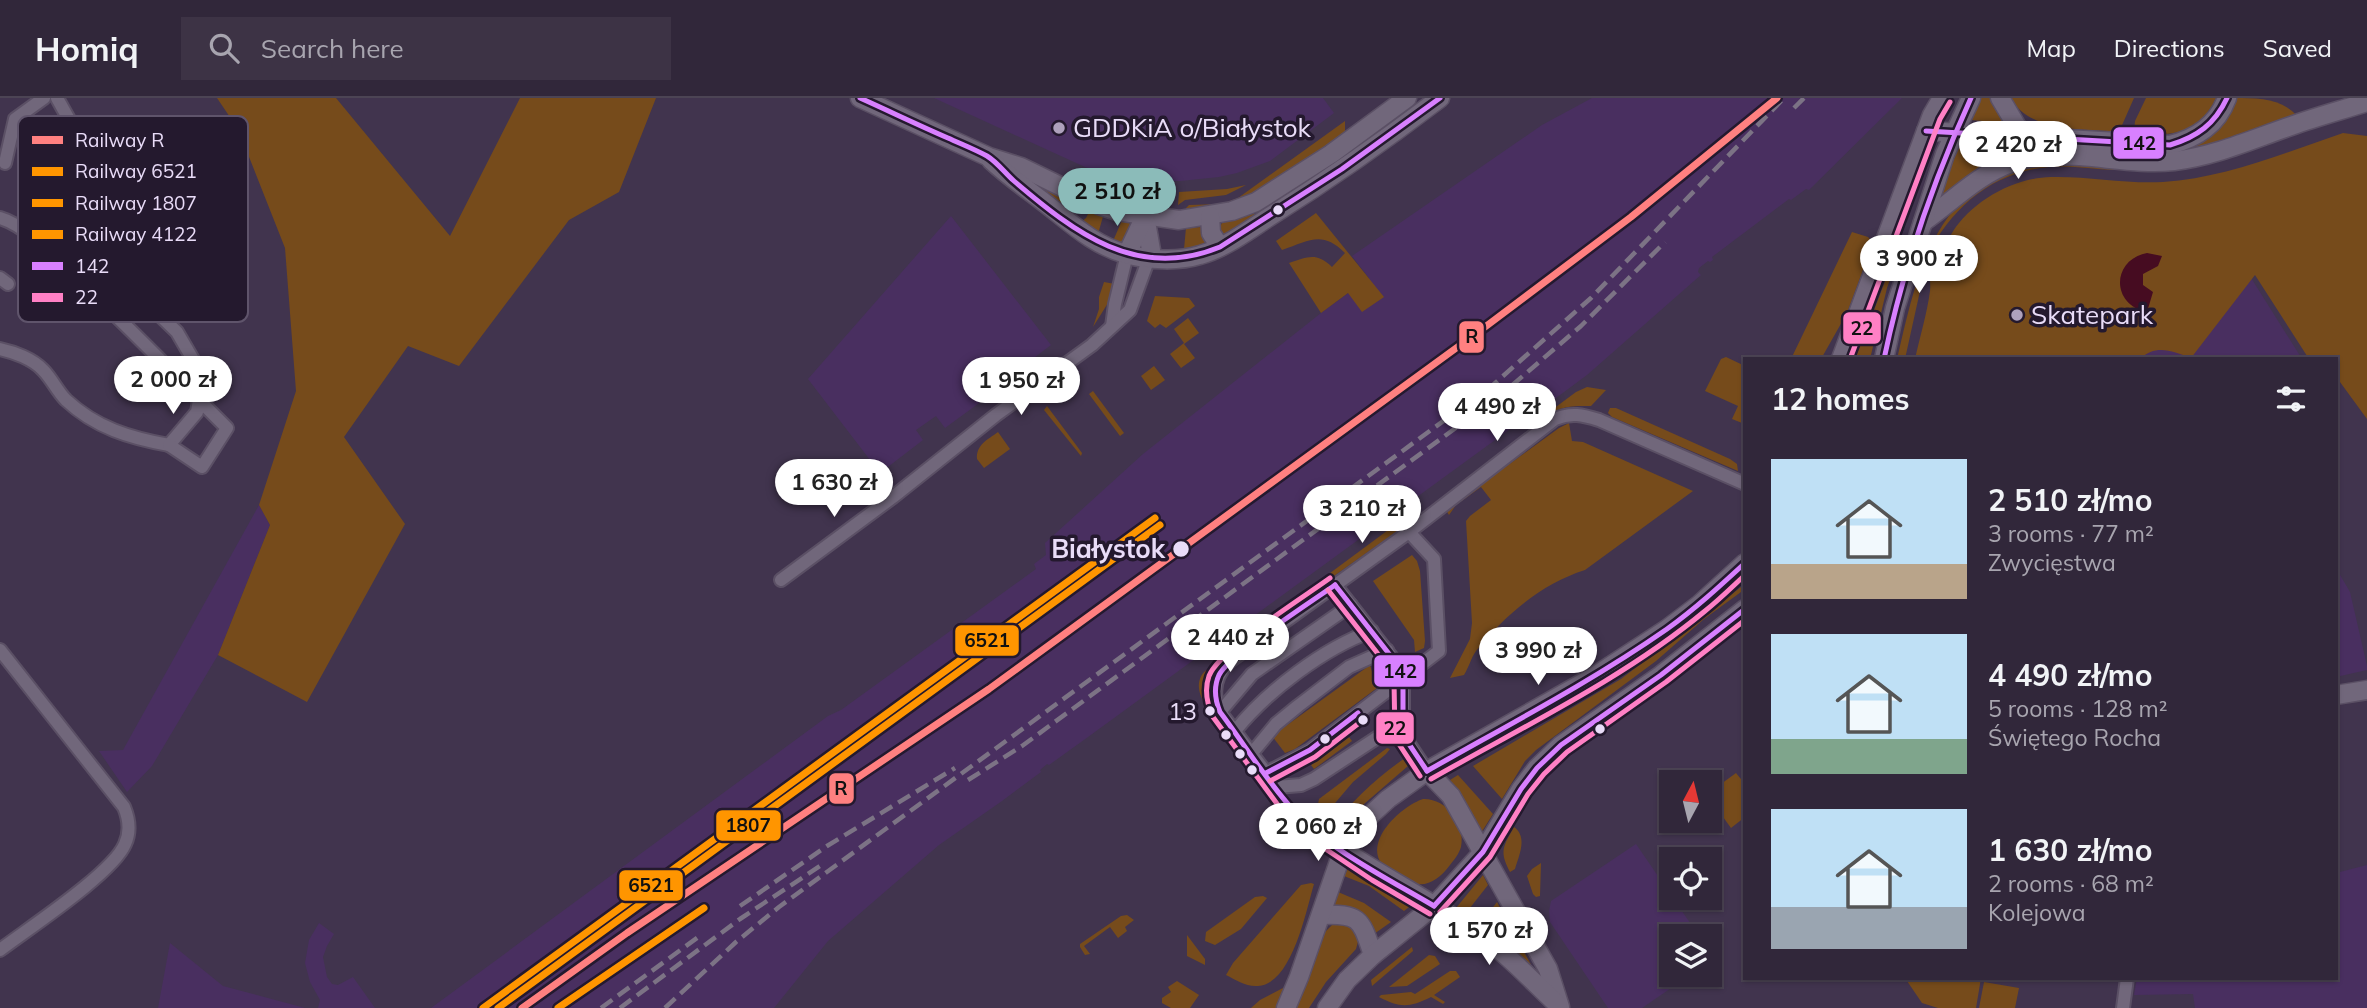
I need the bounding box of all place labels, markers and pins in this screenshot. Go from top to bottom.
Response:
place label: GDDKiA o/Białystok [1073,111,1311,144]
marker: GDDKiA o/Białystok [1051,120,1067,136]
pin: 2 420 zł [1946,122,2090,181]
pin: 2 510 zł [1045,169,1189,228]
unlabelled marker [1271,203,1285,217]
pin: 3 900 zł [1847,236,1991,295]
place label: Skatepark [2031,298,2154,331]
marker: Skatepark [2009,307,2025,323]
pin: 2 000 zł [101,356,245,416]
pin: 1 950 zł [949,358,1093,417]
pin: 4 490 zł [1425,384,1569,443]
pin: 1 630 zł [762,460,906,519]
pin: 3 210 zł [1290,486,1434,545]
place label: Białystok [1051,532,1166,565]
marker: Białystok [1171,539,1191,559]
pin: 2 440 zł [1158,614,1302,674]
pin: 3 990 zł [1466,628,1610,687]
place label: 13 [1168,696,1197,726]
marker: 13 [1203,704,1217,718]
unlabelled marker [1356,713,1370,727]
unlabelled marker [1593,722,1607,736]
unlabelled marker [1219,728,1233,742]
unlabelled marker [1318,732,1332,746]
unlabelled marker [1233,747,1247,761]
unlabelled marker [1245,763,1259,777]
pin: 2 060 zł [1246,804,1390,863]
pin: 1 570 zł [1417,908,1561,967]

